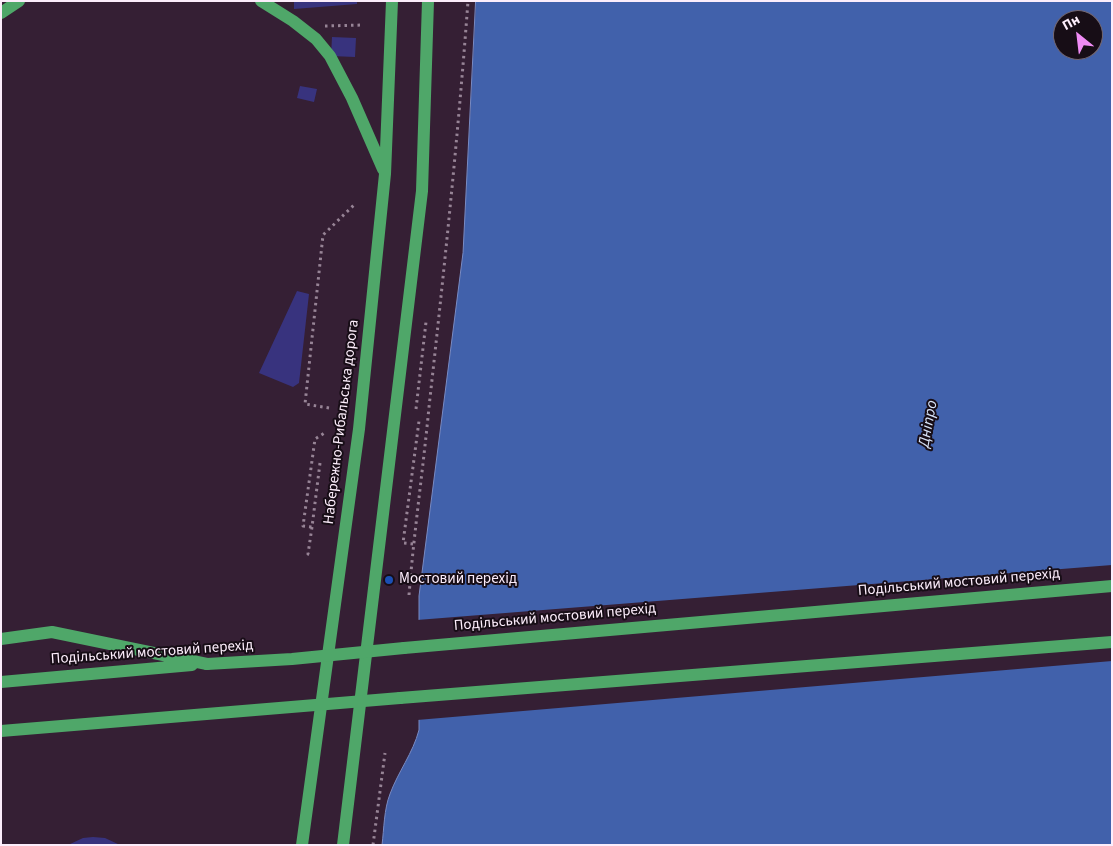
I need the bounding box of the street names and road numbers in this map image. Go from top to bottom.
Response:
street label: Набережно-Рибальська дорога [321,319,363,525]
street label: Подільський мостовий перехід [857,565,1061,601]
street label: Подільський мостовий перехід [453,600,657,636]
street label: Подільський мостовий перехід [50,637,254,669]

